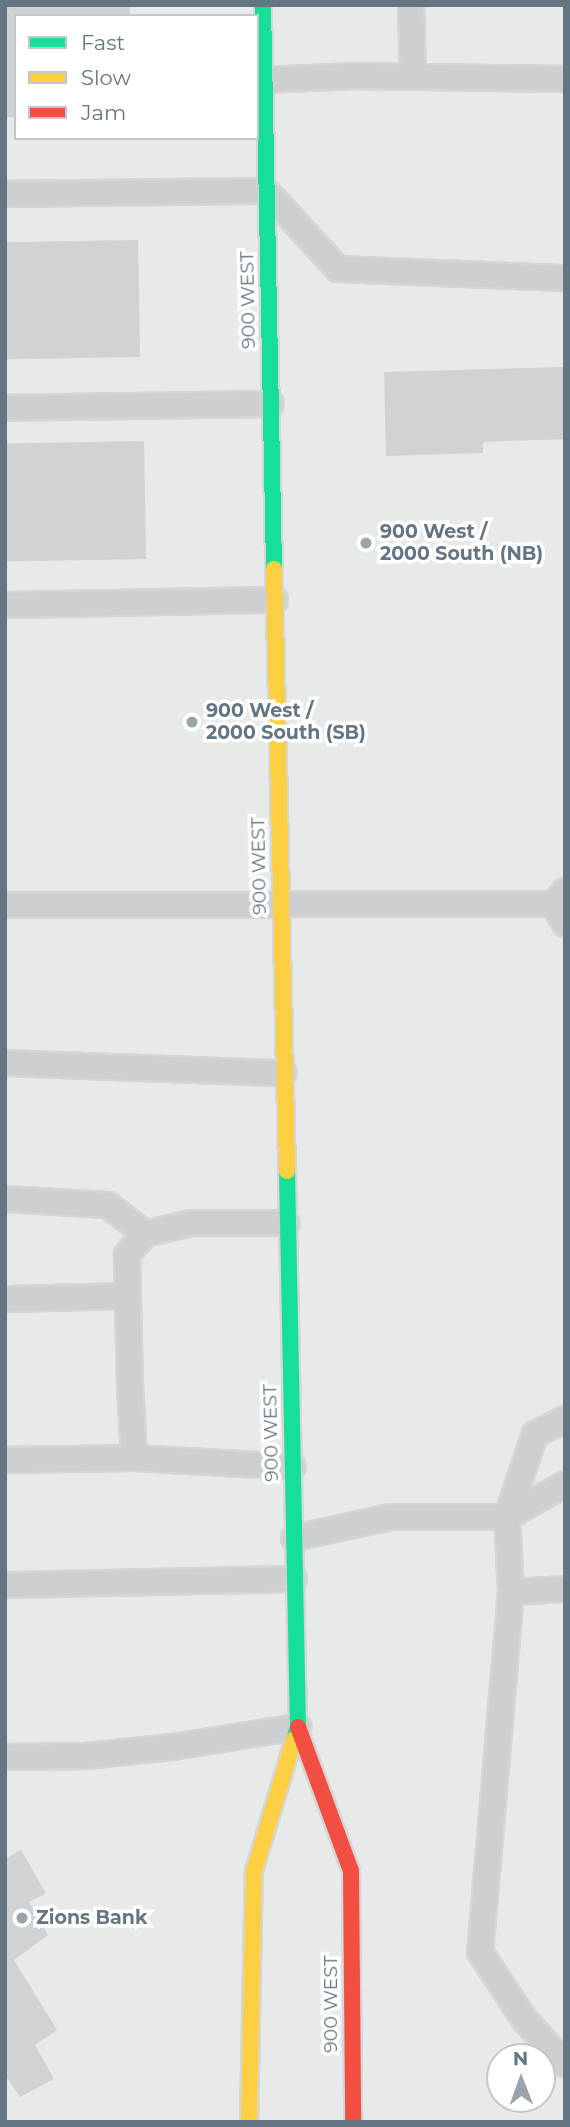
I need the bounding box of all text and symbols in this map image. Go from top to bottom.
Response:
legend [14,14,259,140]
text: Fast [81,30,125,55]
text: Slow [81,65,131,90]
text: Jam [81,100,126,125]
street label: 900 WEST [236,251,260,349]
place label: 900 West / 2000 South (NB) [380,521,543,565]
marker: 900 West / 2000 South (NB) [358,535,374,551]
place label: 900 West / 2000 South (SB) [206,700,366,744]
marker: 900 West / 2000 South (SB) [184,714,200,730]
street label: 900 WEST [247,817,271,915]
street label: 900 WEST [259,1384,283,1482]
place label: Zions Bank [36,1907,147,1929]
marker: Zions Bank [14,1910,30,1926]
street label: 900 WEST [320,1955,342,2053]
north arrow [486,2043,556,2113]
text: N [513,2047,529,2070]

